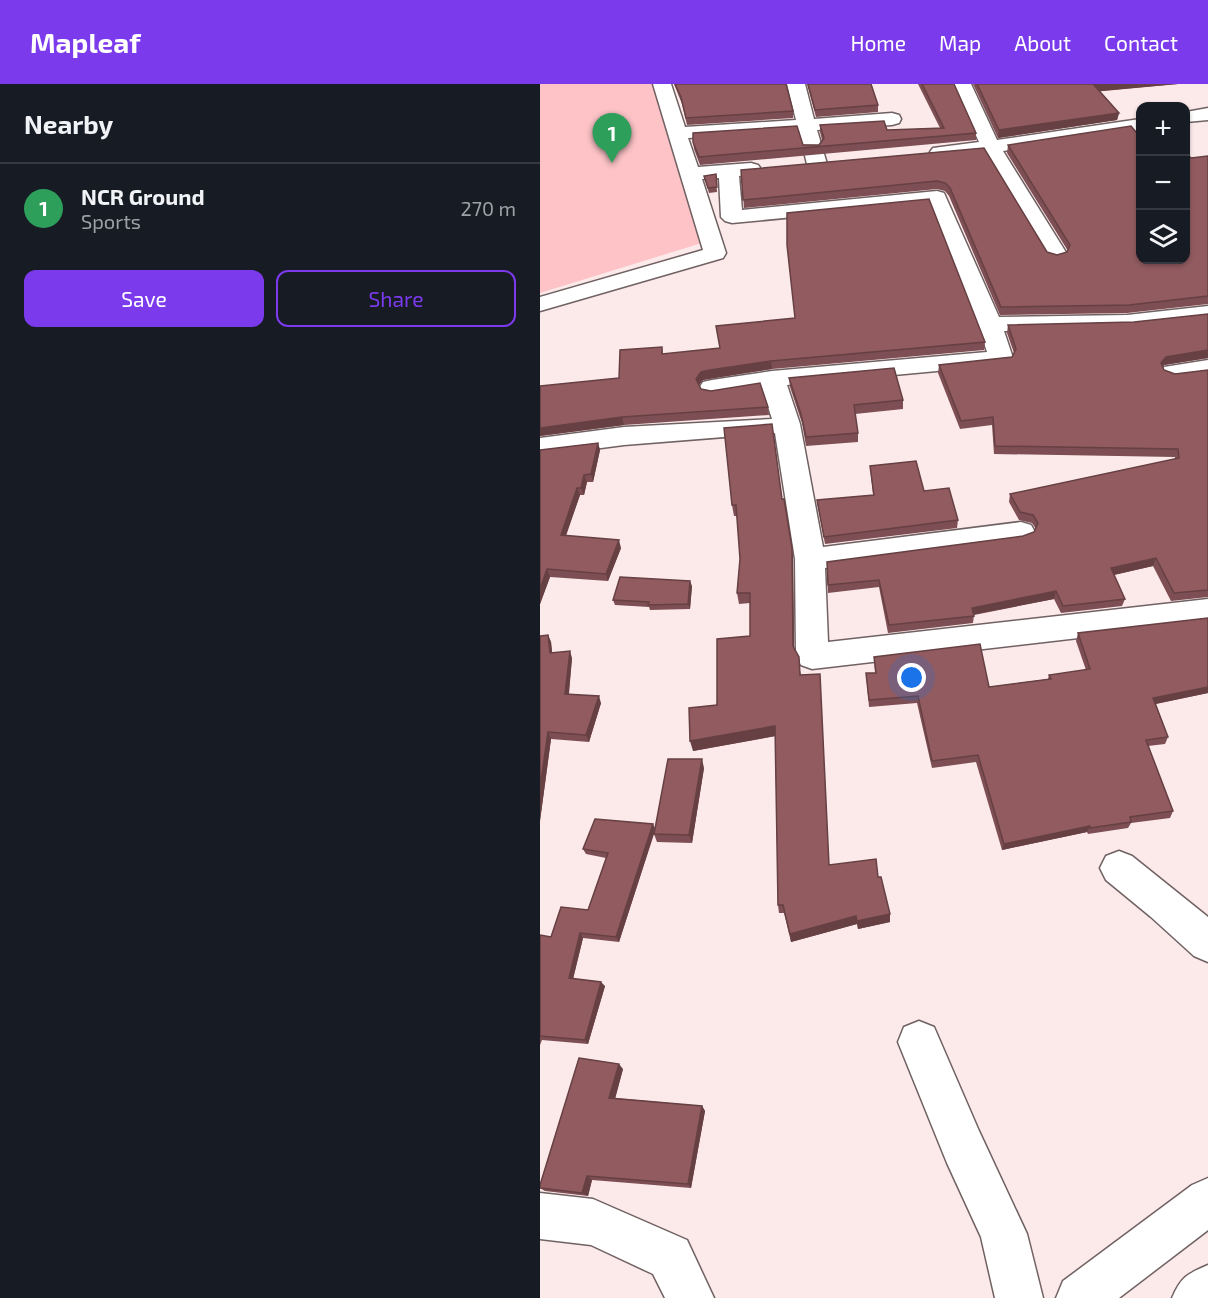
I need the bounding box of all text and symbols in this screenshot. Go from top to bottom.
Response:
text: Mapleaf [30,25,141,59]
text: Home [850,30,906,55]
text: Map [939,30,981,55]
text: About [1014,30,1071,55]
text: Contact [1104,30,1178,55]
map controls [1136,102,1190,264]
button: + [1136,102,1190,156]
text: Nearby [24,108,113,139]
pin: 1 [592,113,632,163]
button: − [1136,156,1190,210]
text: NCR Ground [81,183,205,209]
text: 1 [39,196,48,220]
text: 270 m [460,196,516,220]
text: Sports [81,209,141,233]
button: layers [1136,210,1190,264]
button: Save [24,270,264,327]
button: Share [276,270,516,327]
your location [897,663,926,692]

